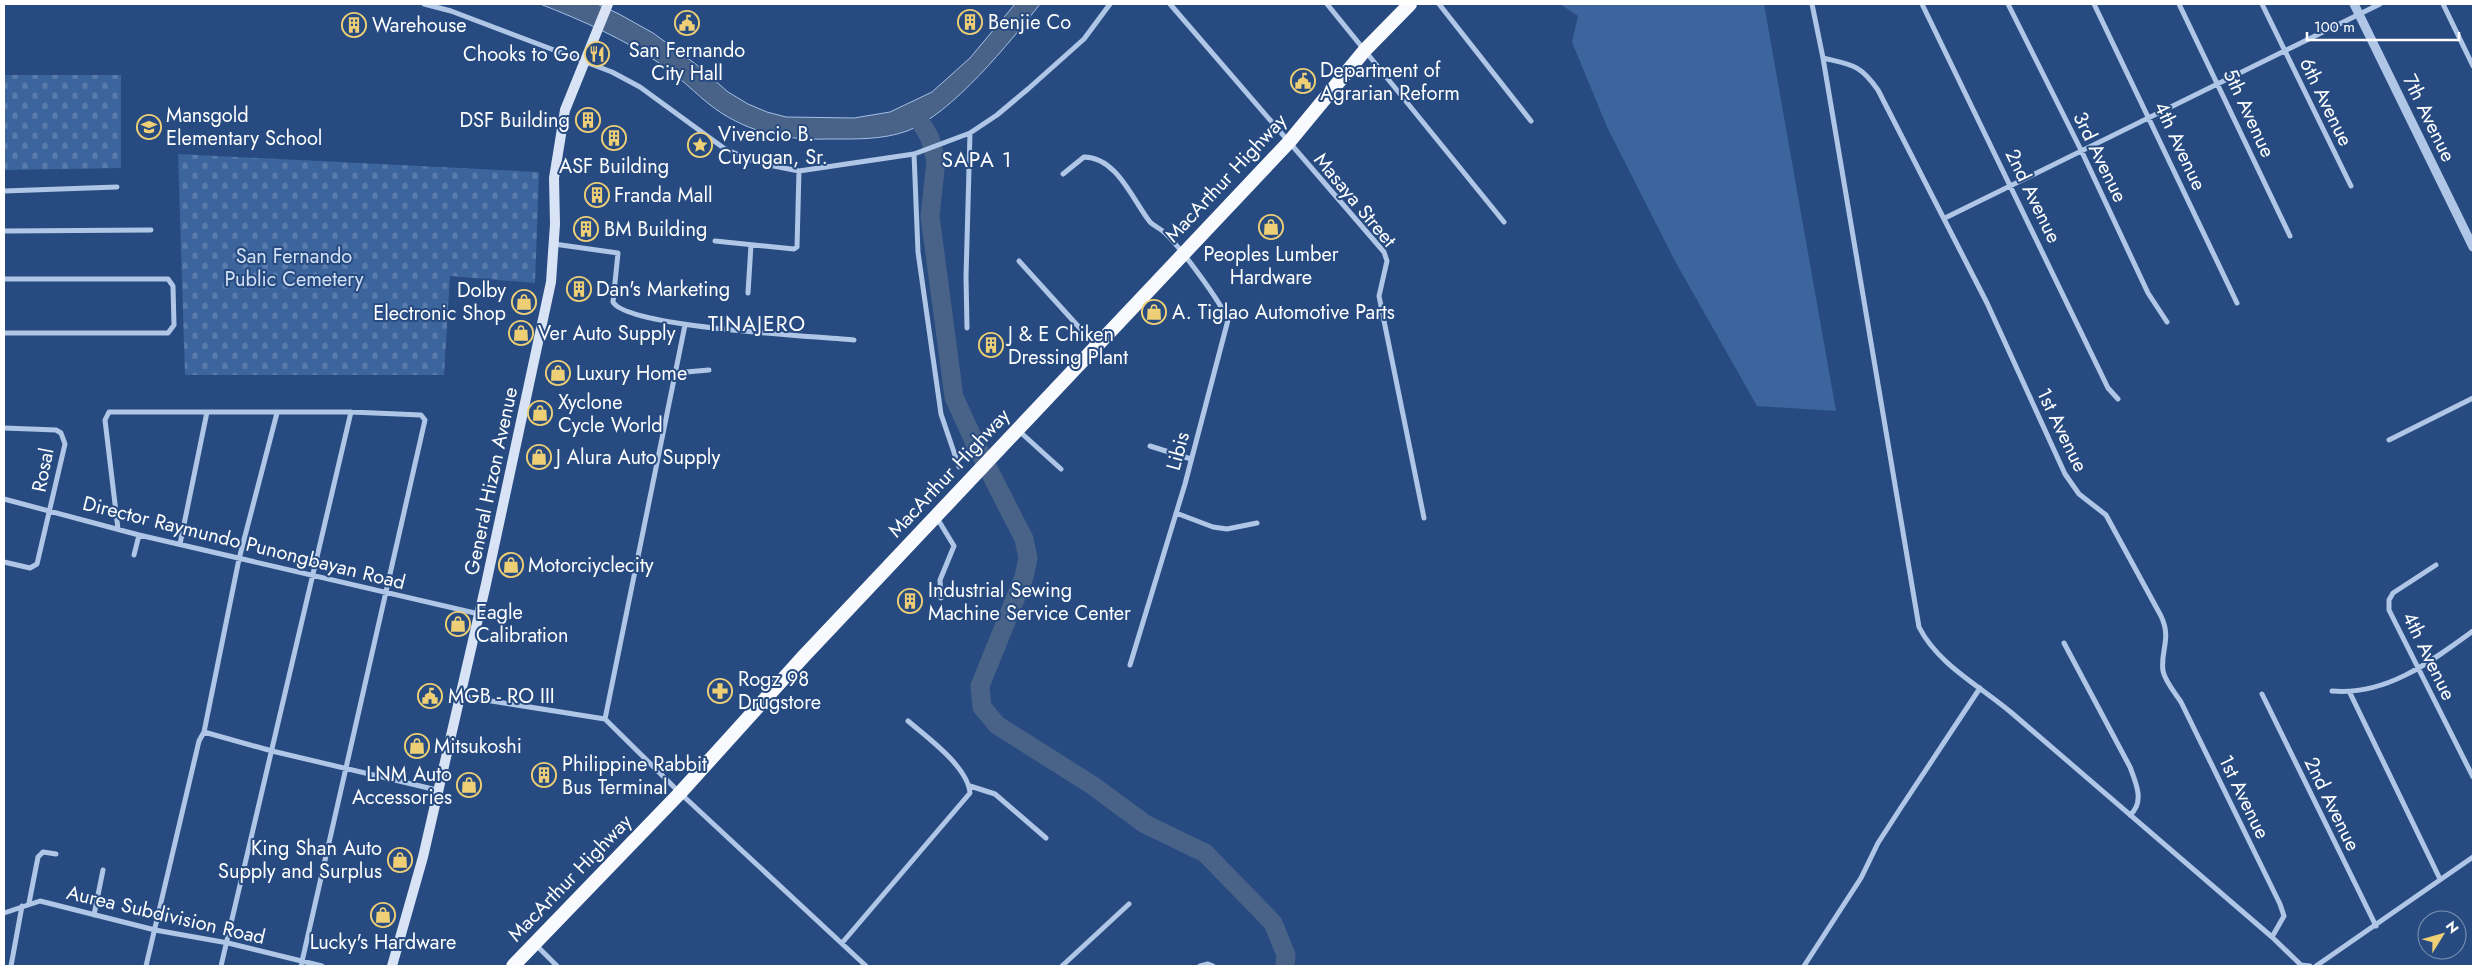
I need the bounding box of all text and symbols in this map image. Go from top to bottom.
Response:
place label: Benjie Co [988,8,1071,37]
building icon: Benjie Co [957,9,983,35]
public building icon: San Fernando City Hall [674,10,700,36]
scale bar [2307,10,2460,42]
place label: Warehouse [372,11,467,40]
building icon: Warehouse [341,12,367,38]
text: 100 m [2314,16,2355,38]
place label: San Fernando City Hall [629,36,745,88]
place label: Chooks to Go [463,40,580,69]
restaurant icon: Chooks to Go [584,41,610,67]
street label: 6th Avenue [2292,53,2360,151]
place label: Department of Agrarian Reform [1320,56,1460,108]
street label: 5th Avenue [2216,64,2282,162]
public building icon: Department of Agrarian Reform [1290,68,1316,94]
street label: 7th Avenue [2395,69,2463,167]
street label: 4th Avenue [2147,97,2213,195]
place label: Mansgold Elementary School [166,101,322,153]
place label: DSF Building [459,106,570,135]
building icon: DSF Building [575,107,601,133]
street label: MacArthur Highway [1158,107,1294,249]
street label: 3rd Avenue [2066,107,2134,207]
school or university icon: Mansgold Elementary School [136,114,162,140]
place label: Vivencio B. Cuyugan, Sr. [718,120,828,172]
building icon: ASF Building [601,125,627,151]
place icon: Vivencio B. Cuyugan, Sr. [687,132,713,158]
street label: 2nd Avenue [1998,144,2068,248]
district label: SAPA 1 [941,145,1013,175]
street label: Masaya Street [1307,146,1403,254]
place label: ASF Building [559,152,669,181]
place label: Franda Mall [614,181,713,210]
building icon: Franda Mall [584,182,610,208]
shop icon: Peoples Lumber Hardware [1258,214,1284,240]
place label: BM Building [604,215,707,244]
building icon: BM Building [573,216,599,242]
place label: Peoples Lumber Hardware [1203,240,1339,292]
park label: San Fernando Public Cemetery [224,242,364,294]
place label: Dan's Marketing [596,275,730,304]
place label: Dolby Electronic Shop [373,276,506,328]
building icon: Dan's Marketing [566,276,592,302]
shop icon: Dolby Electronic Shop [511,289,537,315]
place label: A. Tiglao Automotive Parts [1172,298,1395,327]
shop icon: A. Tiglao Automotive Parts [1141,299,1167,325]
district label: TINAJERO [708,309,806,339]
place label: Ver Auto Supply [538,319,676,348]
shop icon: Ver Auto Supply [508,320,534,346]
place label: J & E Chiken Dressing Plant [1005,320,1128,372]
building icon: J & E Chiken Dressing Plant [978,332,1004,358]
place label: Luxury Home [576,359,687,388]
shop icon: Luxury Home [545,360,571,386]
street label: 1st Avenue [2029,383,2095,477]
street label: General Hizon Avenue [457,384,525,578]
place label: Xyclone Cycle World [558,388,663,440]
shop icon: Xyclone Cycle World [527,400,553,426]
street label: MacArthur Highway [881,402,1017,544]
street label: Libis [1159,428,1197,474]
place label: J Alura Auto Supply [553,443,720,472]
shop icon: J Alura Auto Supply [526,444,552,470]
street label: Rosal [25,445,61,495]
street label: Director Raymundo Punongbayan Road [80,489,408,597]
place label: Motorciyclecity [528,551,654,580]
shop icon: Motorciyclecity [498,552,524,578]
place label: Industrial Sewing Machine Service Center [928,576,1131,628]
building icon: Industrial Sewing Machine Service Center [897,588,923,614]
place label: Eagle Calibration [476,598,568,650]
street label: 4th Avenue [2395,607,2463,705]
shop icon: Eagle Calibration [445,611,471,637]
place label: Rogz 98 Drugstore [738,665,821,717]
pharmacy icon: Rogz 98 Drugstore [707,678,733,704]
place label: MGB - RO III [448,682,555,711]
public building icon: MGB - RO III [417,683,443,709]
place label: Mitsukoshi [434,732,522,761]
shop icon: Mitsukoshi [404,733,430,759]
place label: Philippine Rabbit Bus Terminal [562,750,707,802]
street label: 1st Avenue [2211,750,2277,844]
street label: 2nd Avenue [2297,752,2367,856]
place label: LNM Auto Accessories [352,760,452,812]
building icon: Philippine Rabbit Bus Terminal [531,762,557,788]
shop icon: LNM Auto Accessories [456,772,482,798]
street label: MacArthur Highway [501,808,639,948]
place label: King Shan Auto Supply and Surplus [218,834,382,886]
shop icon: King Shan Auto Supply and Surplus [387,847,413,873]
street label: Aurea Subdivision Road [64,878,268,952]
shop icon: Lucky's Hardware [370,902,396,928]
north arrow [2417,910,2467,960]
text: N [2441,917,2464,938]
place label: Lucky's Hardware [310,928,456,957]

